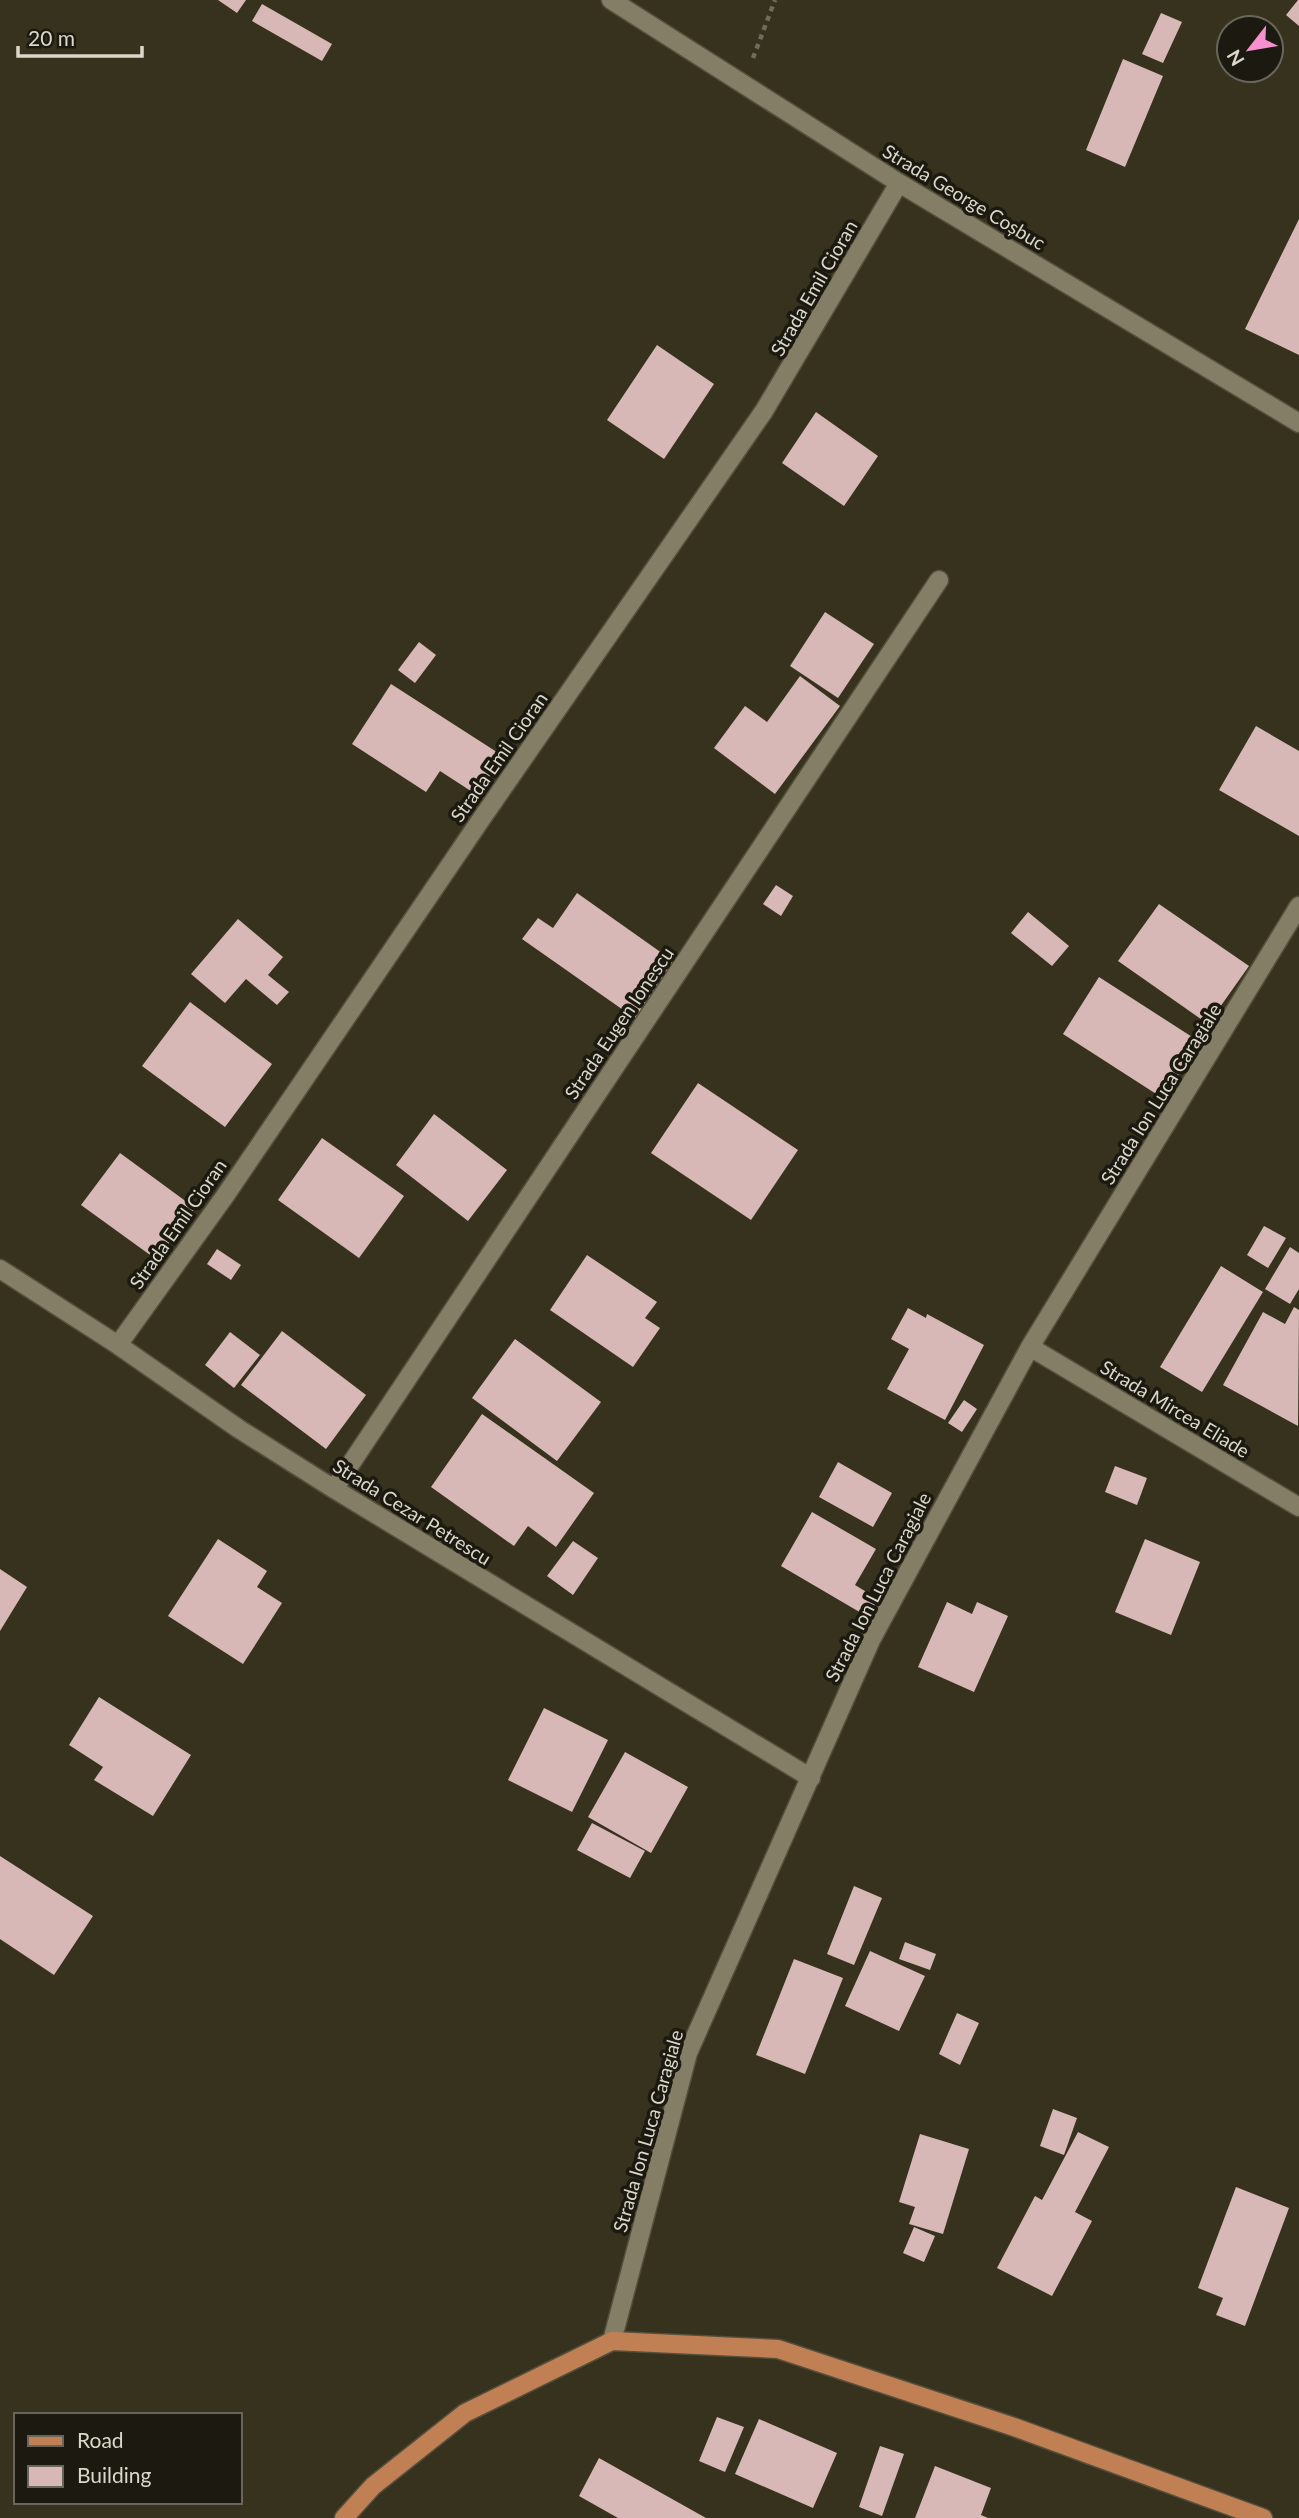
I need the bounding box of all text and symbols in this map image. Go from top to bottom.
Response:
scale bar [18,14,142,58]
north arrow [1215,14,1285,84]
text: 20 m [28,25,75,50]
text: N [1221,46,1249,70]
street label: Strada George Coșbuc [879,139,1050,254]
street label: Strada Emil Cioran [765,216,862,360]
street label: Strada Emil Cioran [445,687,552,826]
street label: Strada Eugen Ionescu [559,942,678,1103]
street label: Strada Ion Luca Caragiale [1095,999,1226,1188]
street label: Strada Emil Cioran [124,1154,231,1293]
street label: Strada Mircea Eliade [1097,1355,1254,1462]
street label: Strada Cezar Petrescu [329,1454,496,1570]
street label: Strada Ion Luca Caragiale [820,1488,935,1685]
street label: Strada Ion Luca Caragiale [608,2027,687,2235]
legend [14,2413,242,2504]
text: Road [77,2427,124,2452]
text: Building [77,2462,152,2487]

